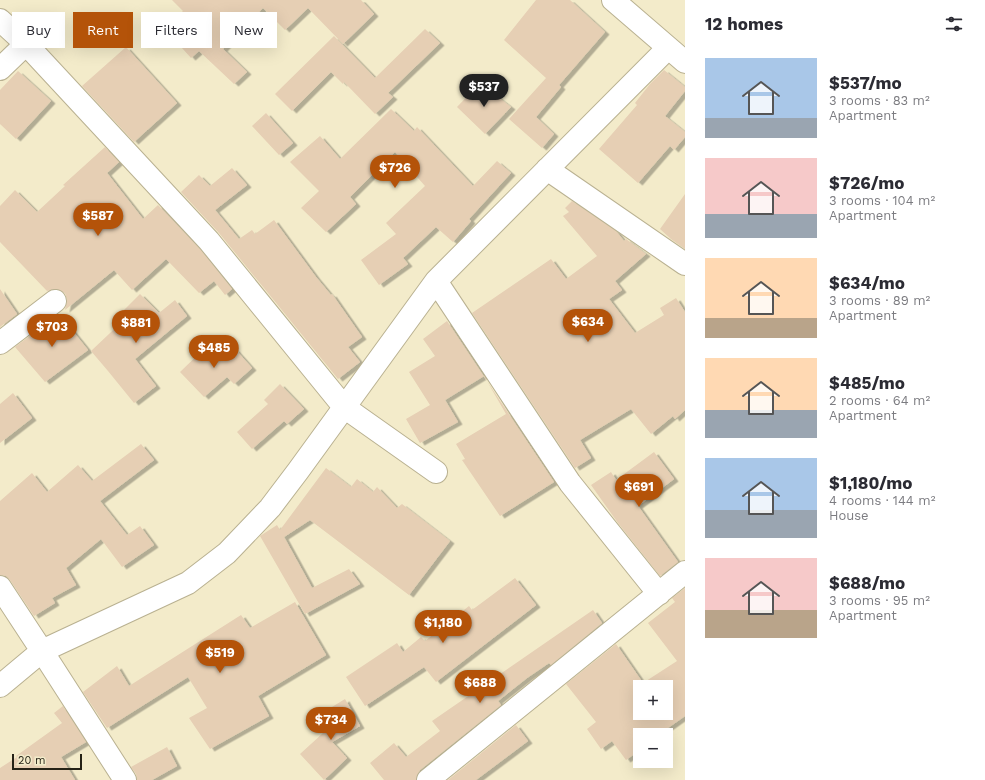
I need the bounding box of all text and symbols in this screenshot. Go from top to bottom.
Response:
chip: Buy [12,12,65,48]
chip: Rent [73,12,133,48]
chip: Filters [141,12,212,48]
chip: New [220,12,277,48]
icon: filters [943,13,965,35]
text: 12 homes [705,14,783,34]
text: $537/mo [829,73,902,93]
pin: $537 [460,74,508,108]
icon: home [737,74,785,122]
text: $537 [468,79,500,94]
text: 3 rooms · 83 m² [829,93,930,108]
text: Apartment [829,108,897,123]
pin: $726 [371,155,419,189]
text: $726 [379,160,411,175]
text: $726/mo [829,173,904,193]
icon: home [737,174,785,222]
text: 3 rooms · 104 m² [829,193,935,208]
pin: $587 [74,203,122,237]
text: $587 [82,208,114,223]
text: Apartment [829,208,897,223]
text: $634/mo [829,273,905,293]
icon: home [737,274,785,322]
text: 3 rooms · 89 m² [829,293,930,308]
text: Apartment [829,308,897,323]
pin: $634 [564,309,612,343]
pin: $881 [112,310,160,344]
pin: $703 [28,314,76,348]
text: $634 [572,314,604,329]
text: $881 [121,315,151,330]
text: $703 [36,319,68,334]
pin: $485 [190,335,238,369]
text: $485 [198,340,230,355]
text: $485/mo [829,373,905,393]
icon: home [737,374,785,422]
text: 2 rooms · 64 m² [829,393,930,408]
text: Apartment [829,408,897,423]
text: $1,180/mo [829,473,913,493]
pin: $691 [615,474,663,508]
icon: home [737,474,785,522]
text: $691 [624,479,654,494]
text: 4 rooms · 144 m² [829,493,935,508]
text: House [829,508,869,523]
text: $688/mo [829,573,905,593]
icon: home [737,574,785,622]
text: 3 rooms · 95 m² [829,593,930,608]
text: Apartment [829,608,897,623]
pin: $1,180 [410,610,476,644]
text: $1,180 [424,615,462,630]
pin: $519 [196,640,244,674]
text: $519 [205,645,235,660]
pin: $688 [456,670,504,704]
text: $688 [464,675,496,690]
map controls [633,680,673,768]
button: + [633,680,673,720]
pin: $734 [307,707,355,741]
text: $734 [315,712,347,727]
button: − [633,728,673,768]
scale bar [12,752,82,771]
text: 20 m [18,754,46,767]

